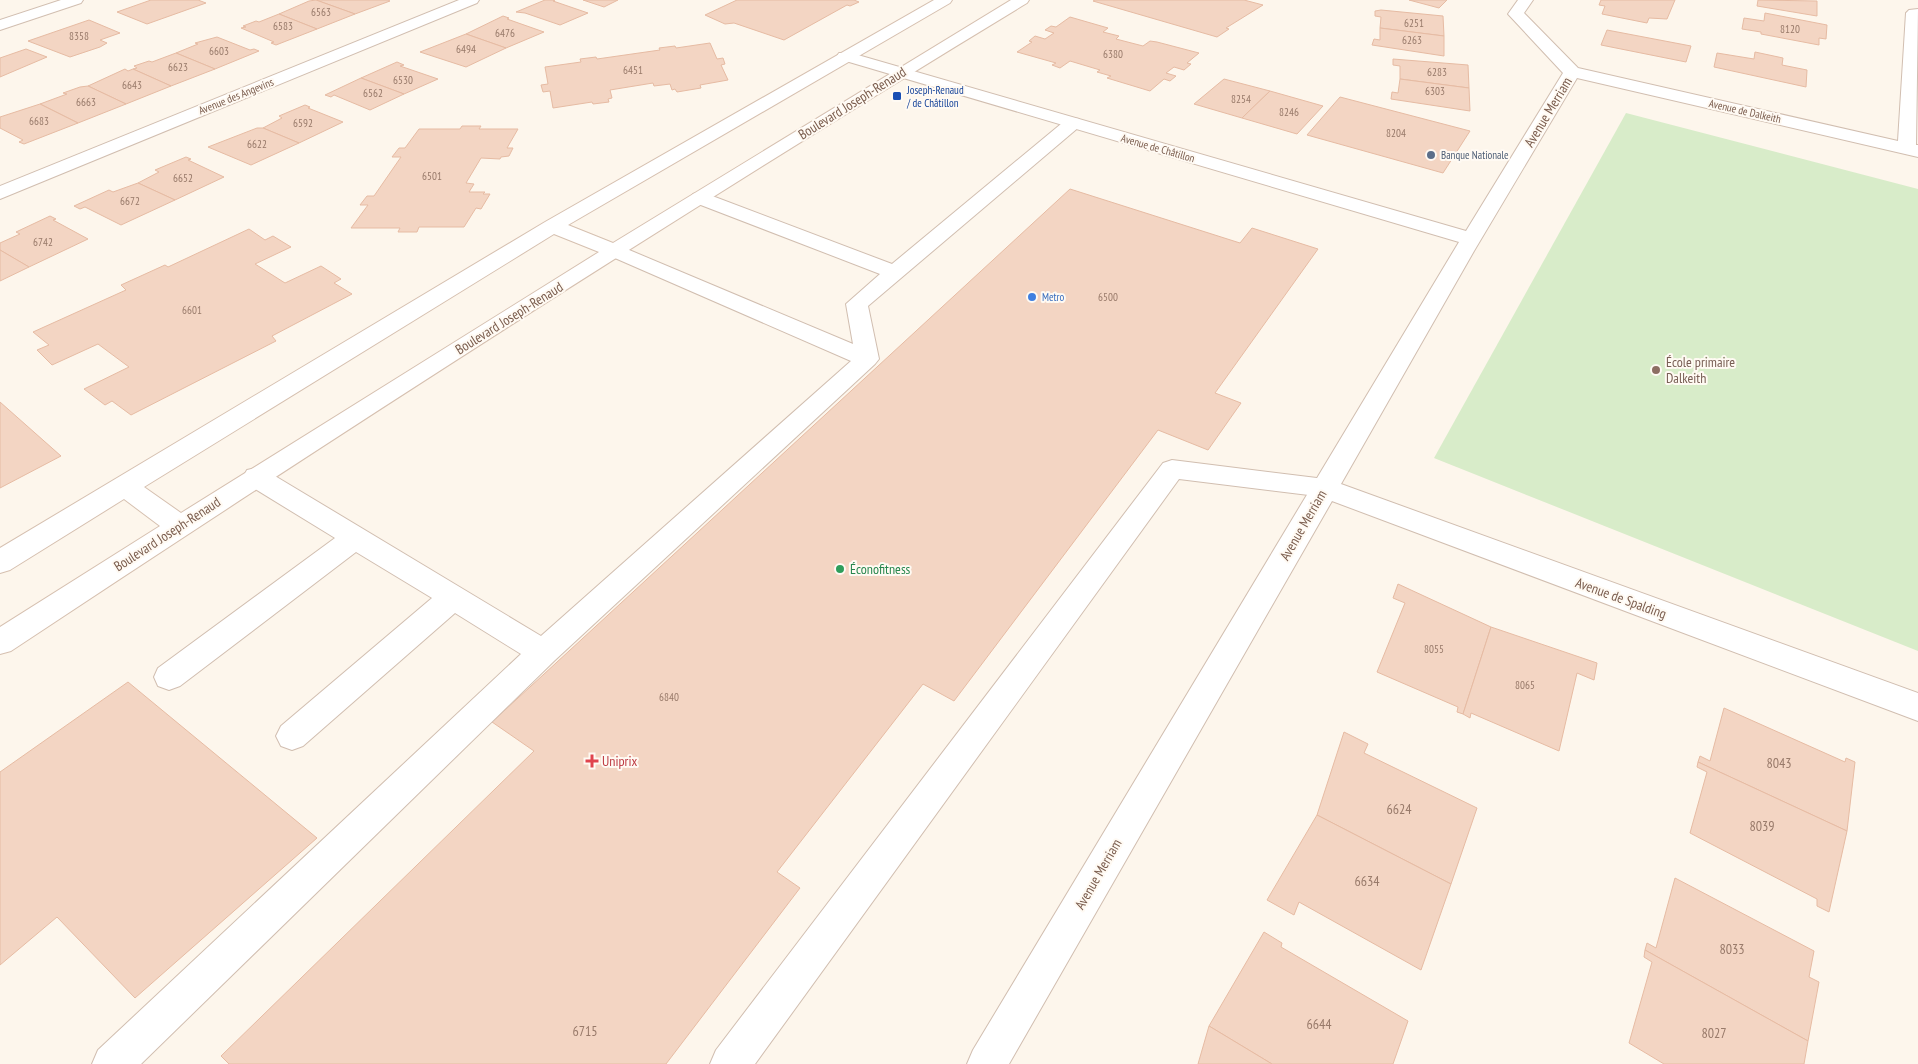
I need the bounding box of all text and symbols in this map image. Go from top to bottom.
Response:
house number: 6563 [311,5,331,19]
house number: 6251 [1404,16,1424,30]
house number: 6583 [273,19,293,33]
house number: 8120 [1780,22,1800,36]
house number: 6476 [495,26,515,40]
house number: 8358 [69,29,89,43]
house number: 6263 [1402,33,1422,47]
house number: 6494 [456,42,476,56]
house number: 6603 [209,44,229,58]
house number: 6380 [1103,47,1123,61]
house number: 6623 [168,60,188,74]
house number: 6451 [623,63,643,77]
street label: Boulevard Joseph-Renaud [795,63,909,143]
house number: 6283 [1427,65,1447,79]
house number: 6530 [393,73,413,87]
street label: Avenue Merriam [1520,74,1576,150]
street label: Avenue des Angevins [196,75,276,117]
house number: 6643 [122,78,142,92]
place label: Joseph-Renaud / de Châtillon [906,83,964,110]
house number: 6303 [1425,84,1445,98]
house number: 6562 [363,86,383,100]
marker: Joseph-Renaud / de Châtillon [891,90,903,102]
house number: 8254 [1231,92,1251,106]
house number: 6663 [76,95,96,109]
street label: Avenue de Dalkeith [1708,96,1783,126]
house number: 8246 [1279,105,1299,119]
house number: 6683 [29,114,49,128]
house number: 6592 [293,116,313,130]
house number: 8204 [1386,126,1406,140]
street label: Avenue de Châtillon [1119,131,1197,165]
house number: 6622 [247,137,267,151]
place label: Banque Nationale [1441,148,1509,162]
marker: Banque Nationale [1425,149,1437,161]
house number: 6501 [422,169,442,183]
house number: 6652 [173,171,193,185]
house number: 6672 [120,194,140,208]
house number: 6742 [33,235,53,249]
street label: Boulevard Joseph-Renaud [452,278,566,358]
place label: Metro [1042,290,1065,304]
house number: 6500 [1098,290,1118,304]
marker: Metro [1026,291,1038,303]
house number: 6601 [182,303,202,317]
place label: École primaire Dalkeith [1666,353,1735,387]
marker: École primaire Dalkeith [1650,364,1662,376]
street label: Avenue Merriam [1276,487,1330,563]
street label: Boulevard Joseph-Renaud [110,493,224,575]
place label: Éconofitness [850,560,911,578]
marker: Éconofitness [834,563,846,575]
street label: Avenue de Spalding [1573,573,1669,623]
house number: 8055 [1424,642,1444,656]
house number: 8065 [1515,678,1535,692]
house number: 6840 [659,690,679,704]
place label: Uniprix [602,752,637,770]
house number: 8043 [1766,754,1792,772]
marker: Uniprix [586,755,598,767]
house number: 6624 [1386,800,1412,818]
house number: 8039 [1749,817,1775,835]
street label: Avenue Merriam [1071,836,1125,912]
house number: 6634 [1354,872,1380,890]
house number: 8033 [1719,940,1745,958]
house number: 6644 [1306,1015,1332,1033]
house number: 6715 [572,1022,598,1040]
house number: 8027 [1701,1024,1727,1042]

